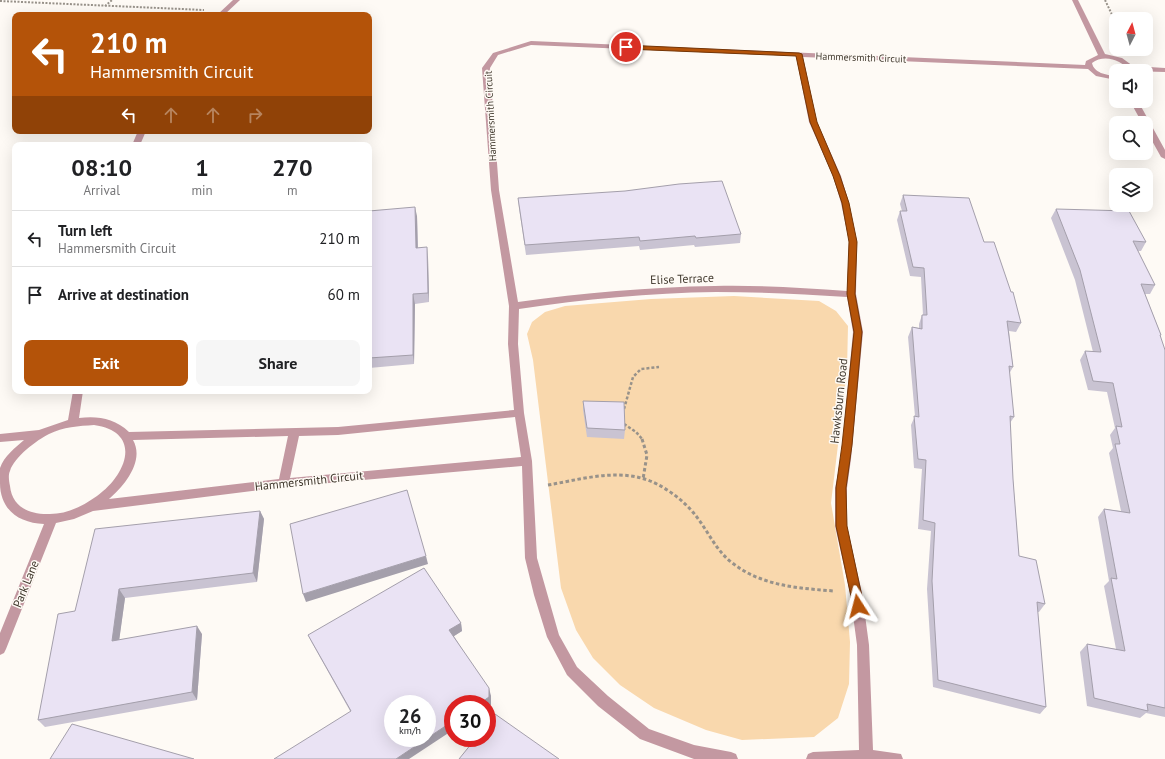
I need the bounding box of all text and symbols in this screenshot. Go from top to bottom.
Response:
north arrow [1109,12,1153,56]
map controls [1109,12,1153,212]
text: 210 m [90,24,167,61]
icon: left [24,28,76,80]
pin [609,30,643,64]
icon: arrive [615,36,637,58]
street label: Hammersmith Circuit [815,49,907,66]
text: Hammersmith Circuit [90,60,253,83]
button: sound [1109,64,1153,108]
street label: Hammersmith Circuit [482,70,499,162]
icon: left [118,104,140,126]
icon: ahead [160,104,182,126]
icon: ahead [202,104,224,126]
icon: right [244,104,266,126]
button: search [1109,116,1153,160]
text: 08:10 [71,152,132,183]
text: 1 [195,152,209,183]
text: 270 [272,152,313,183]
button: layers [1109,168,1153,212]
text: Arrival [84,182,120,199]
text: min [191,182,213,199]
text: m [287,182,298,199]
text: Turn left [58,221,112,240]
icon: left [24,228,46,250]
text: 210 m [319,229,360,248]
text: Hammersmith Circuit [58,240,176,257]
street label: Elise Terrace [650,270,714,287]
icon: arrive [24,284,46,306]
text: Arrive at destination [58,285,189,304]
text: 60 m [327,285,360,304]
button: Exit [24,340,188,386]
button: Share [196,340,360,386]
street label: Hawksburn Road [827,357,850,444]
street label: Hammersmith Circuit [254,467,364,494]
street label: Park Lane [9,558,42,610]
position arrow [837,585,879,627]
speed limit sign: 30 [444,695,496,747]
text: 26 [399,703,421,729]
text: km/h [399,724,421,737]

